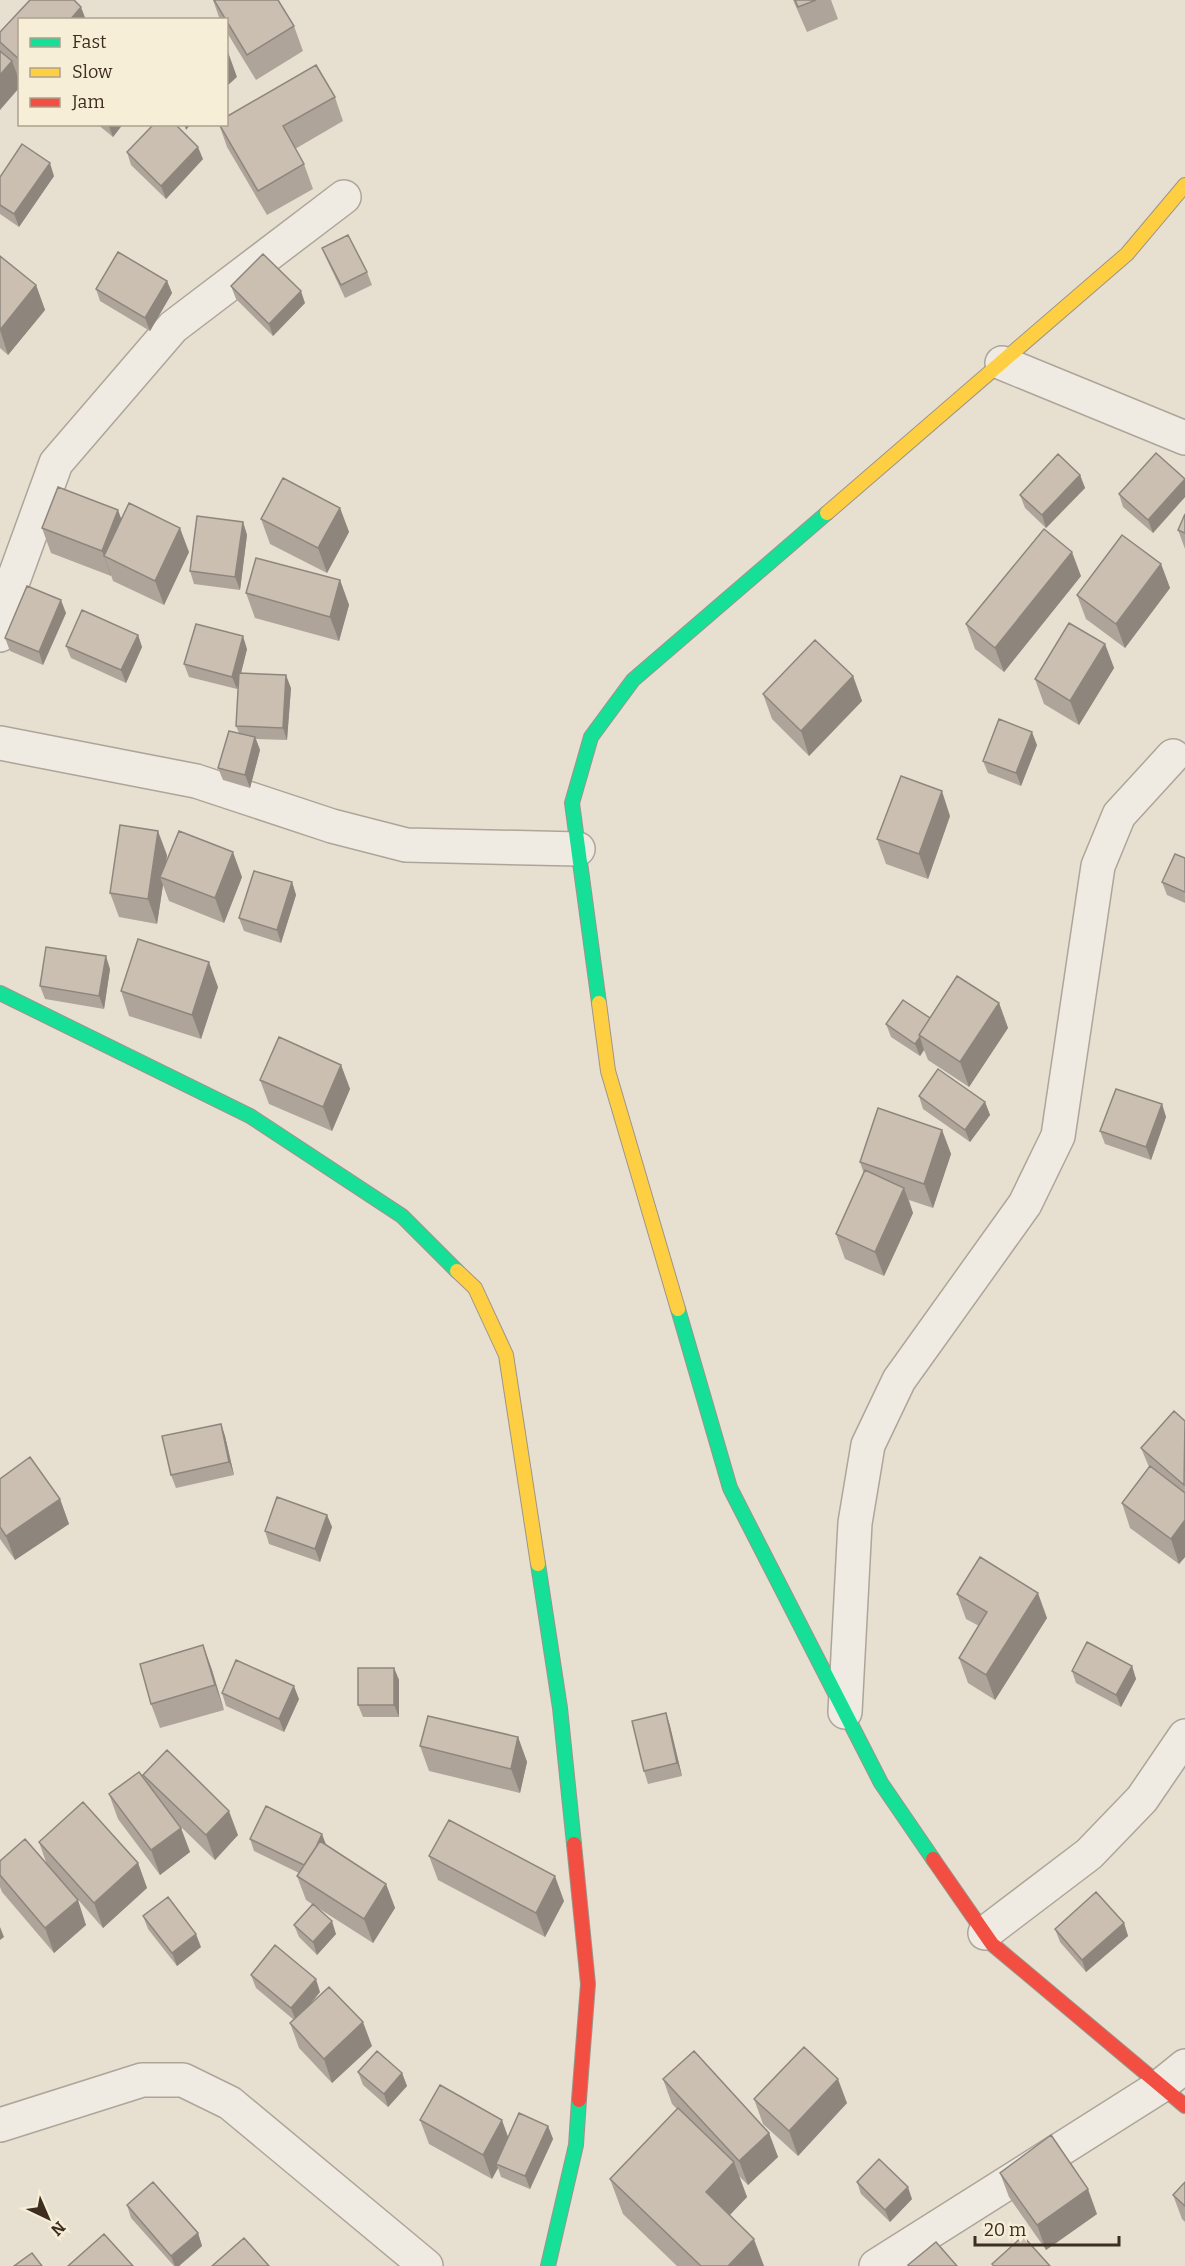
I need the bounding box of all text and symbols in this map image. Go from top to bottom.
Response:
legend [18,18,228,126]
text: Fast [72,31,107,53]
text: Slow [72,61,113,83]
text: Jam [71,91,105,113]
north arrow [18,2188,78,2248]
scale bar [975,2209,1119,2247]
text: N [47,2217,69,2240]
text: 20 m [984,2219,1026,2241]

